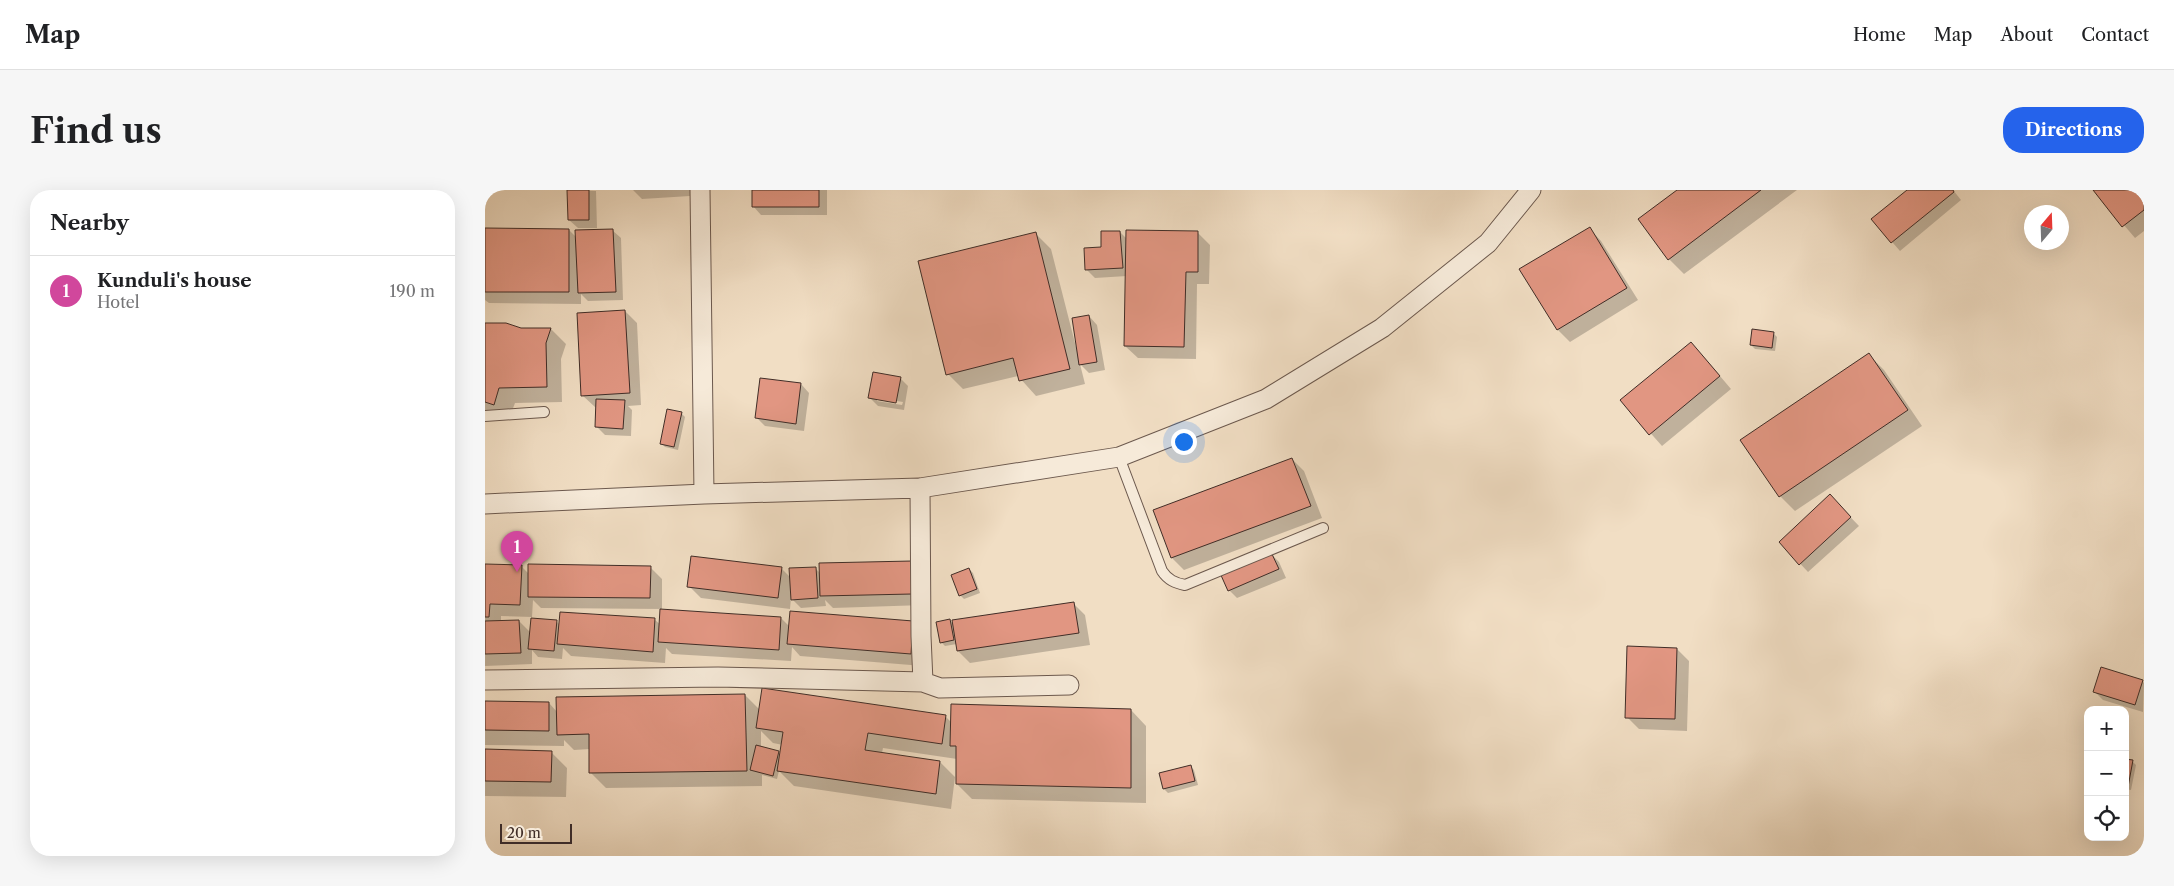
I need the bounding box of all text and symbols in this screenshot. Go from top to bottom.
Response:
text: Map [25,20,80,49]
text: Home [1853,24,1906,46]
text: Map [1934,24,1972,46]
text: About [2000,24,2053,46]
text: Contact [2081,24,2149,46]
button: Directions [2003,107,2144,153]
text: Find us [30,109,162,152]
north arrow [2024,205,2069,250]
text: Nearby [50,210,129,235]
text: Kunduli's house [97,269,252,292]
text: 1 [62,281,70,301]
text: 190 m [390,281,435,301]
text: Hotel [97,292,140,312]
your location [1171,429,1197,455]
pin: 1 [501,531,533,572]
map controls [2084,706,2129,841]
button: + [2084,706,2129,751]
button: − [2084,751,2129,796]
button: locate [2084,796,2129,841]
scale bar [500,821,573,844]
text: 20 m [507,824,541,842]

